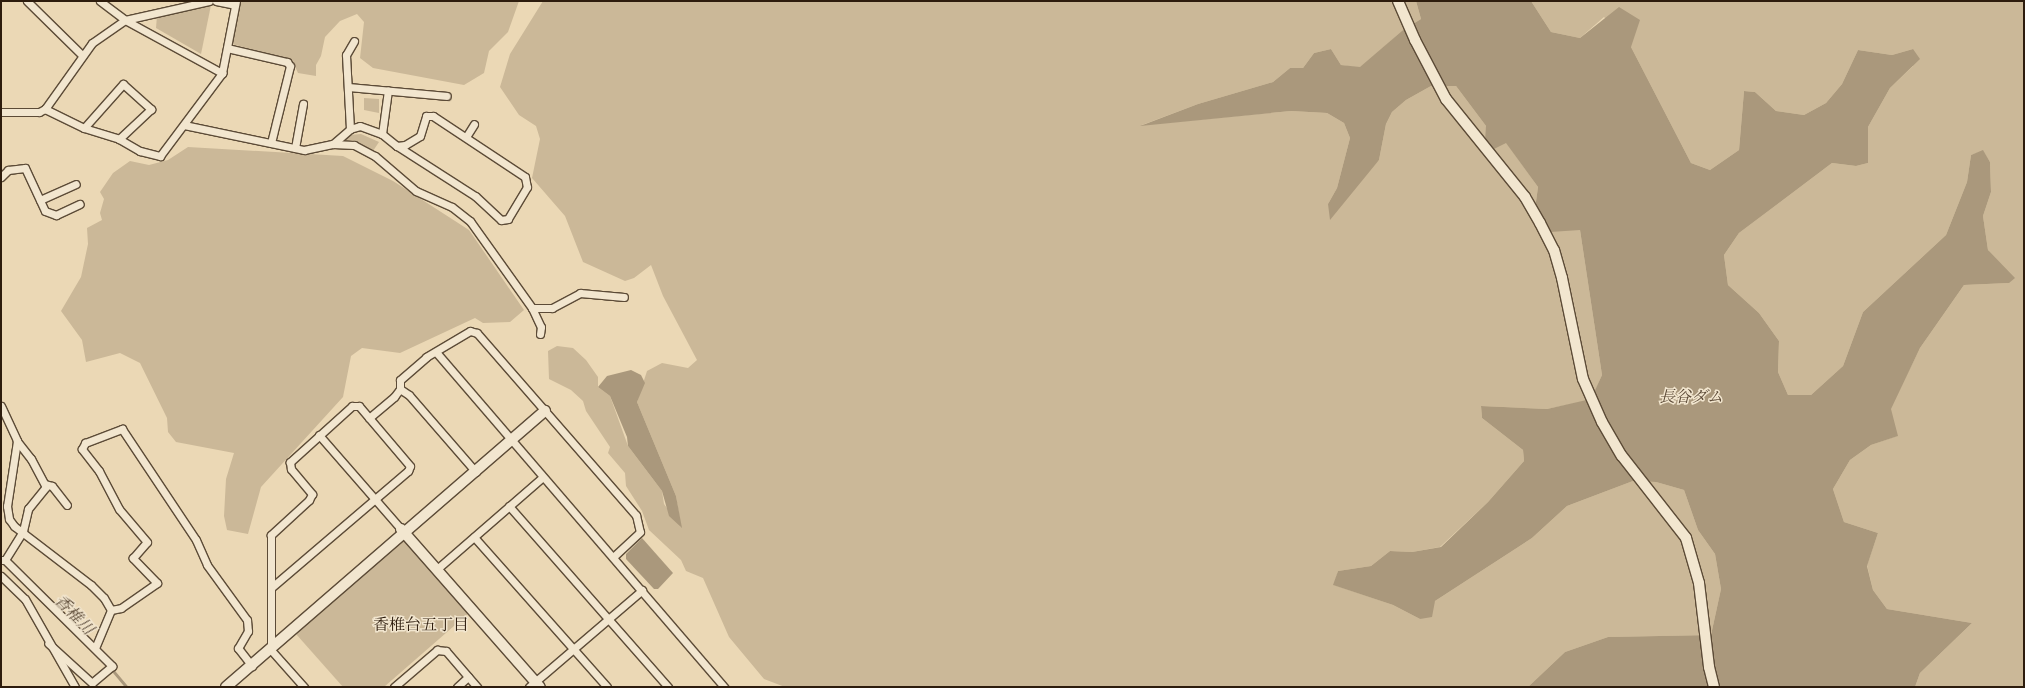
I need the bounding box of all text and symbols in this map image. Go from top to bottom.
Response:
water label: 長谷ダム [1659,387,1723,407]
water label: 香椎川 [50,591,98,639]
district label: 香椎台五丁目 [373,615,469,635]

